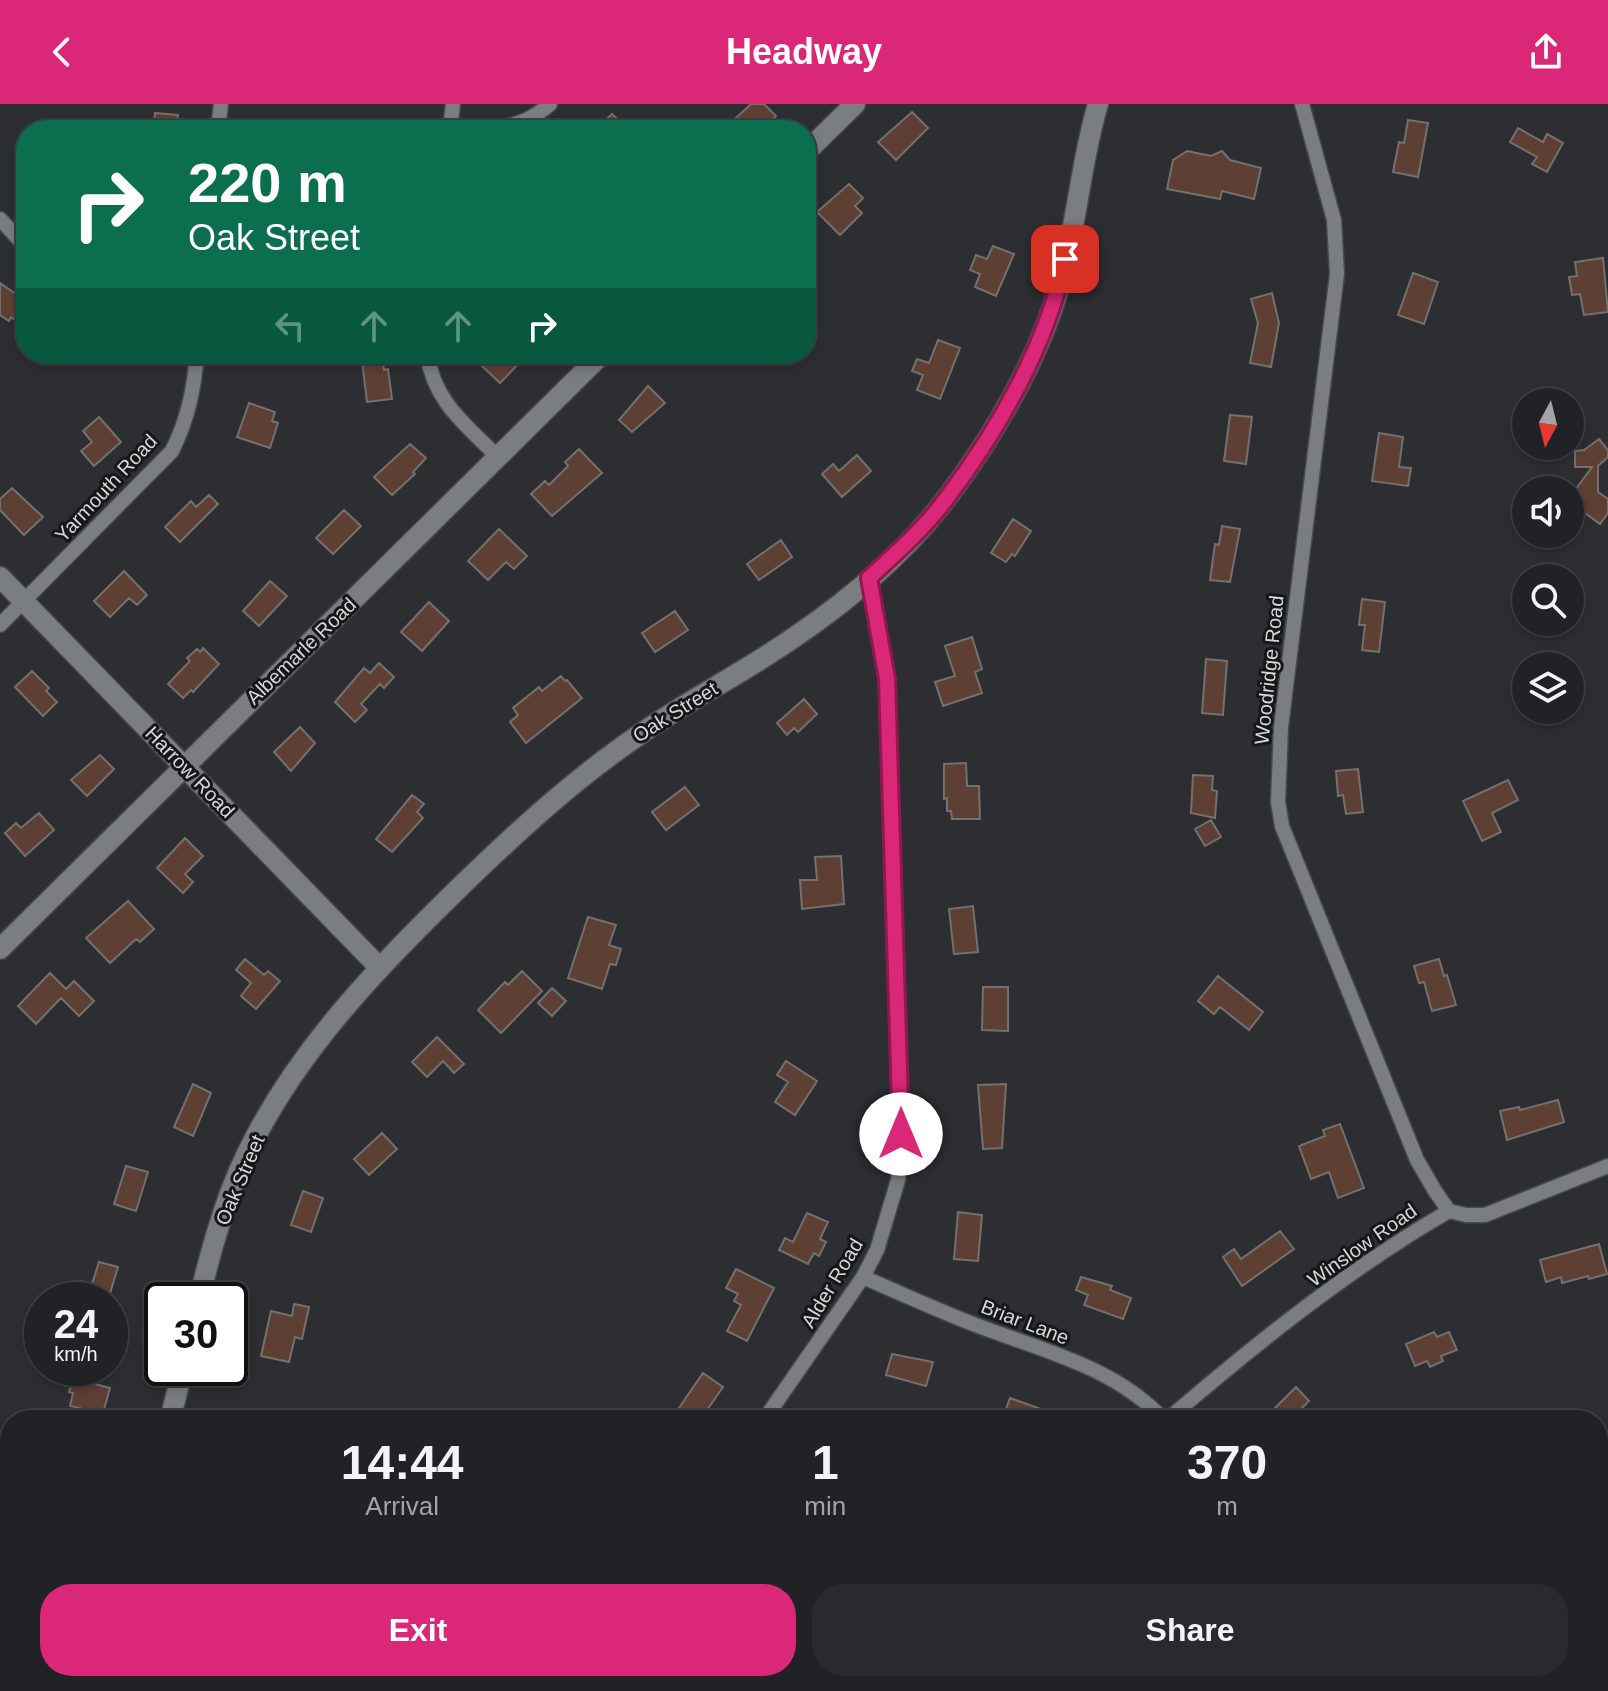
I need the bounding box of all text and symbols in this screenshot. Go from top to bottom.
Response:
icon: back [40,30,84,74]
icon: share [1524,30,1568,74]
text: Headway [726,31,882,72]
text: 220 m [188,151,347,214]
icon: right [56,152,160,256]
text: Oak Street [188,217,360,258]
pin [1031,225,1099,293]
icon: arrive [1043,237,1087,281]
icon: left [268,304,312,348]
icon: ahead [352,304,396,348]
icon: ahead [436,304,480,348]
icon: right [520,304,564,348]
north arrow [1512,388,1584,460]
map controls [1512,388,1584,724]
street label: Yarmouth Road [51,430,161,546]
button: sound [1512,476,1584,548]
button: search [1512,564,1584,636]
street label: Albemarle Road [242,593,360,709]
street label: Woodridge Road [1250,594,1288,746]
button: layers [1512,652,1584,724]
street label: Oak Street [629,677,722,747]
street label: Harrow Road [141,722,239,822]
position arrow [859,1092,943,1176]
street label: Oak Street [211,1131,269,1228]
street label: Winslow Road [1303,1199,1421,1291]
street label: Alder Road [797,1234,867,1332]
speed limit sign: 30 [144,1282,248,1386]
street label: Briar Lane [978,1295,1072,1349]
text: 24 [54,1302,98,1346]
text: km/h [54,1343,98,1365]
text: 14:44 [341,1436,464,1489]
text: 1 [812,1436,839,1489]
text: 370 [1187,1436,1267,1489]
text: Arrival [365,1491,439,1521]
text: min [804,1491,846,1521]
text: m [1216,1491,1238,1521]
button: Exit [40,1584,796,1676]
button: Share [812,1584,1568,1676]

